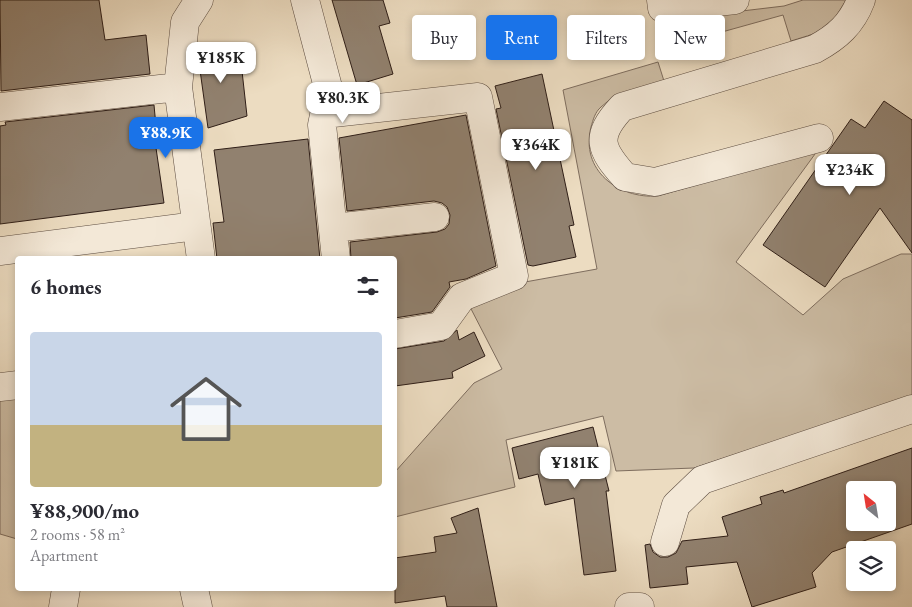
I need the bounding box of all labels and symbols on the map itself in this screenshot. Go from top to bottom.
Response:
pin: ¥185K [186,42,256,84]
pin: ¥80.3K [302,82,384,124]
pin: ¥88.9K [125,116,207,159]
pin: ¥364K [501,128,571,171]
pin: ¥234K [815,154,885,196]
pin: ¥181K [540,446,610,489]
north arrow [846,481,896,531]

